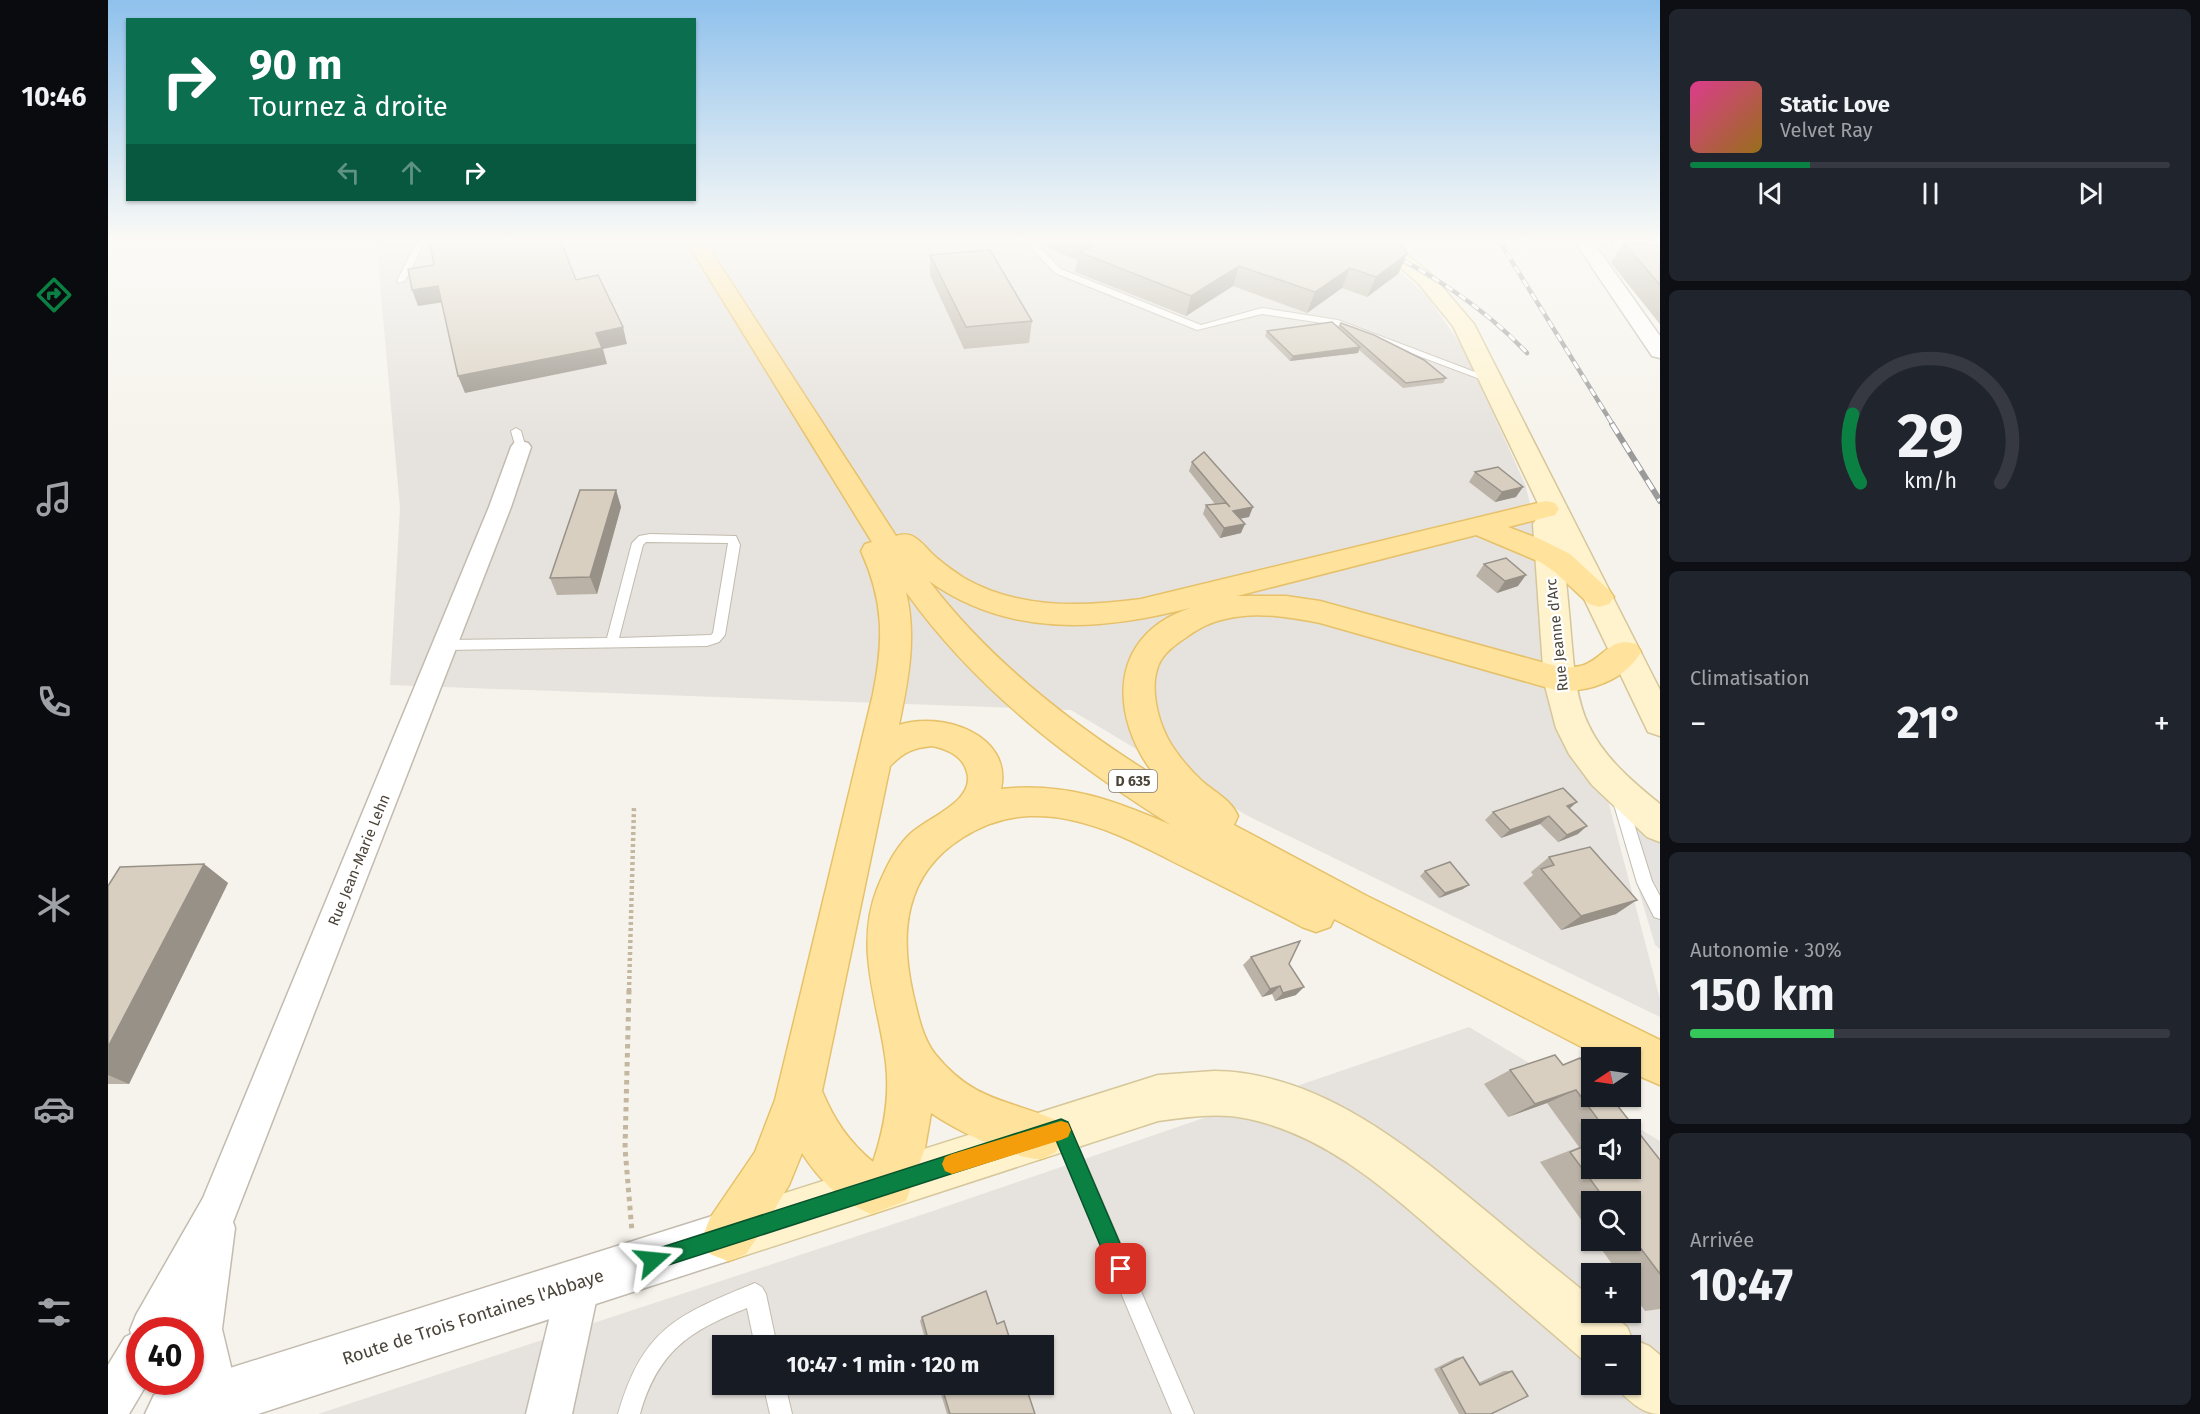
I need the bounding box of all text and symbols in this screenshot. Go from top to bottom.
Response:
text: 90 m [249,40,343,90]
icon: right [150,42,228,120]
text: 10:46 [21,81,87,113]
text: Tournez à droite [249,91,448,123]
text: Static Love [1780,91,1890,118]
text: Velvet Ray [1780,118,1873,142]
icon: left [332,156,365,189]
icon: ahead [395,156,428,189]
icon: right [458,156,491,189]
icon: previous [1754,177,1787,210]
icon: pause [1914,177,1947,210]
icon: next [2074,177,2107,210]
icon: directions [33,274,75,316]
text: 29 [1897,399,1963,474]
text: km/h [1903,468,1957,494]
icon: music [33,478,75,520]
street label: Rue Jeanne d'Arc [1542,578,1572,692]
text: Climatisation [1690,666,1810,690]
icon: phone [33,681,75,723]
text: 21° [1897,696,1963,750]
text: − [1690,704,1707,744]
text: + [2154,704,2170,744]
road number: D 635 [1109,770,1157,792]
street label: Rue Jean-Marie Lehn [324,792,394,928]
icon: climate [33,884,75,926]
text: Autonomie · 30% [1690,938,1842,962]
text: 150 km [1690,968,1835,1022]
north arrow [1581,1047,1641,1107]
map controls [1581,1047,1641,1395]
icon: car [33,1088,75,1130]
button: sound [1581,1119,1641,1179]
button: search [1581,1191,1641,1251]
position arrow [621,1228,685,1292]
text: Arrivée [1690,1228,1754,1252]
pin [1095,1243,1146,1294]
icon: arrive [1104,1252,1137,1285]
text: 10:47 [1690,1258,1793,1312]
button: + [1581,1263,1641,1323]
street label: Route de Trois Fontaines l'Abbaye [339,1264,607,1370]
icon: filters [33,1291,75,1333]
speed limit sign: 40 [126,1317,204,1395]
button: − [1581,1335,1641,1395]
text: 10:47 · 1 min · 120 m [787,1351,979,1378]

